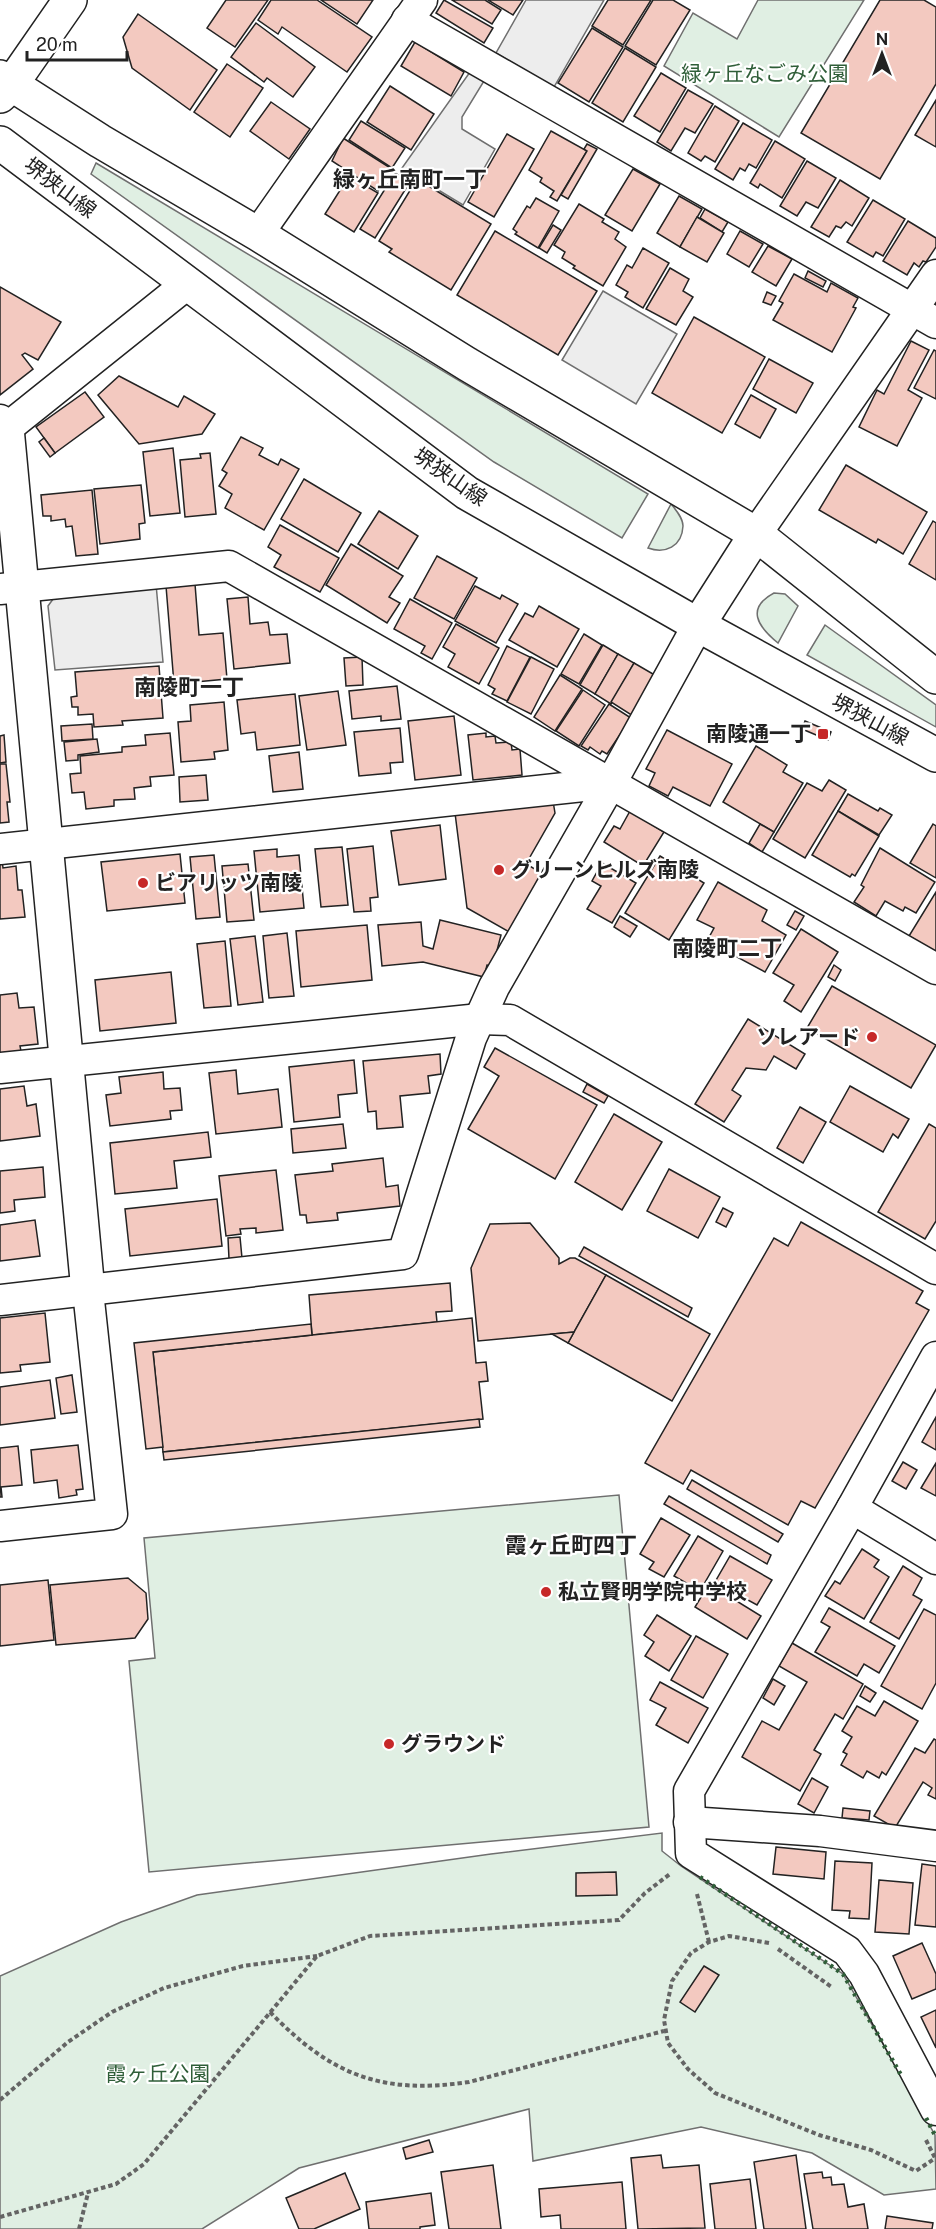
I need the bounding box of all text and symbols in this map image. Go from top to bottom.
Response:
scale bar [27,24,128,62]
north arrow [852,24,912,84]
text: N [876,30,888,49]
text: 20 m [36,34,78,55]
park label: 緑ヶ丘なごみ公園 [681,61,849,86]
street label: 堺狭山線 [19,152,101,223]
district label: 緑ヶ丘南町一丁 [333,166,487,192]
street label: 堺狭山線 [409,442,492,511]
district label: 南陵町一丁 [134,674,244,700]
street label: 堺狭山線 [827,689,913,750]
place label: 南陵通一丁 [706,721,811,746]
marker: 南陵通一丁 [816,727,830,741]
place label: グリーンヒルズ南陵 [511,857,699,882]
marker: グリーンヒルズ南陵 [492,863,506,877]
place label: ビアリッツ南陵 [155,870,302,895]
marker: ビアリッツ南陵 [136,876,150,890]
district label: 南陵町二丁 [672,935,782,961]
place label: ソレアード [756,1024,860,1049]
marker: ソレアード [865,1030,879,1044]
district label: 霞ヶ丘町四丁 [505,1532,637,1558]
place label: 私立賢明学院中学校 [558,1579,747,1604]
marker: 私立賢明学院中学校 [539,1585,553,1599]
place label: グラウンド [401,1731,506,1756]
marker: グラウンド [382,1737,396,1751]
park label: 霞ヶ丘公園 [106,2061,211,2086]

